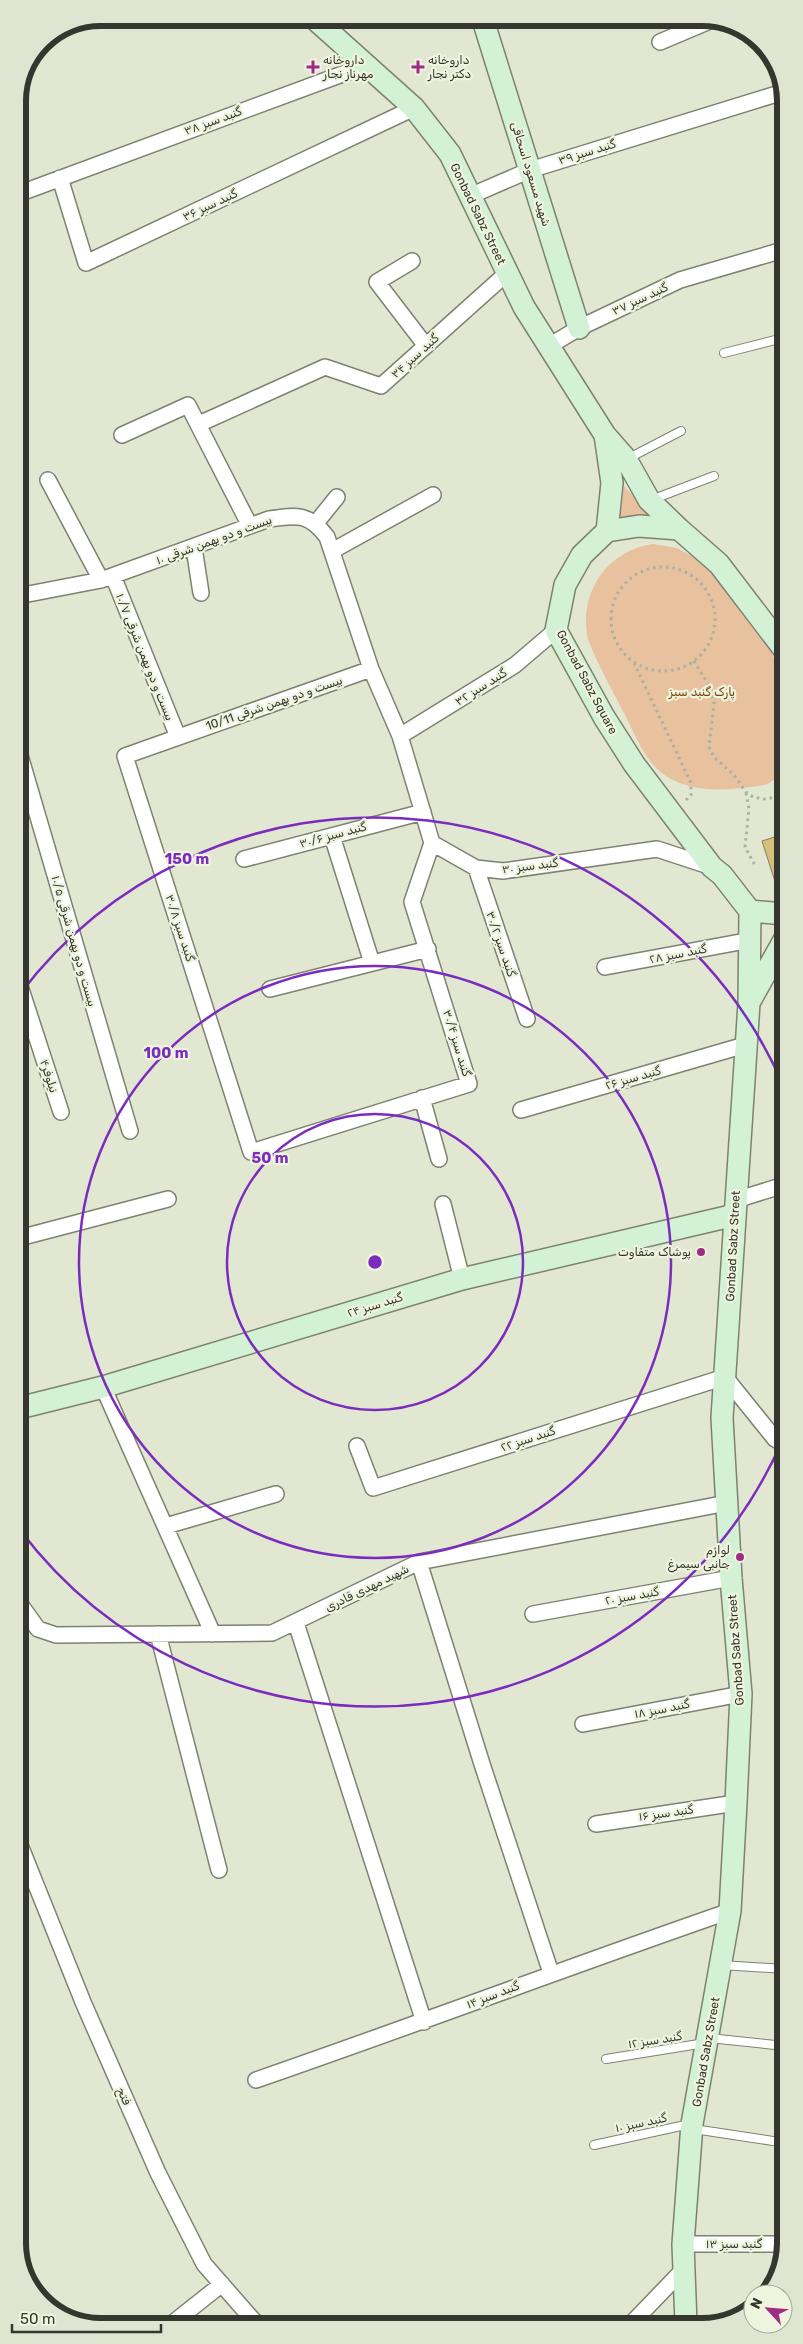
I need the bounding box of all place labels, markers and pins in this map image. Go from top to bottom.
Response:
place label: داروخانه مهرناز نجار [322,53,374,82]
place label: داروخانه دکتر نجار [427,53,472,82]
marker: داروخانه مهرناز نجار [307,61,319,73]
marker: داروخانه دکتر نجار [412,61,424,73]
place label: پوشاک متفاوت [618,1245,691,1260]
marker: پوشاک متفاوت [695,1246,707,1258]
centre of rings [366,1253,384,1271]
place label: لوازم جانبی سیمرغ [668,1543,730,1573]
marker: لوازم جانبی سیمرغ [734,1551,746,1563]

